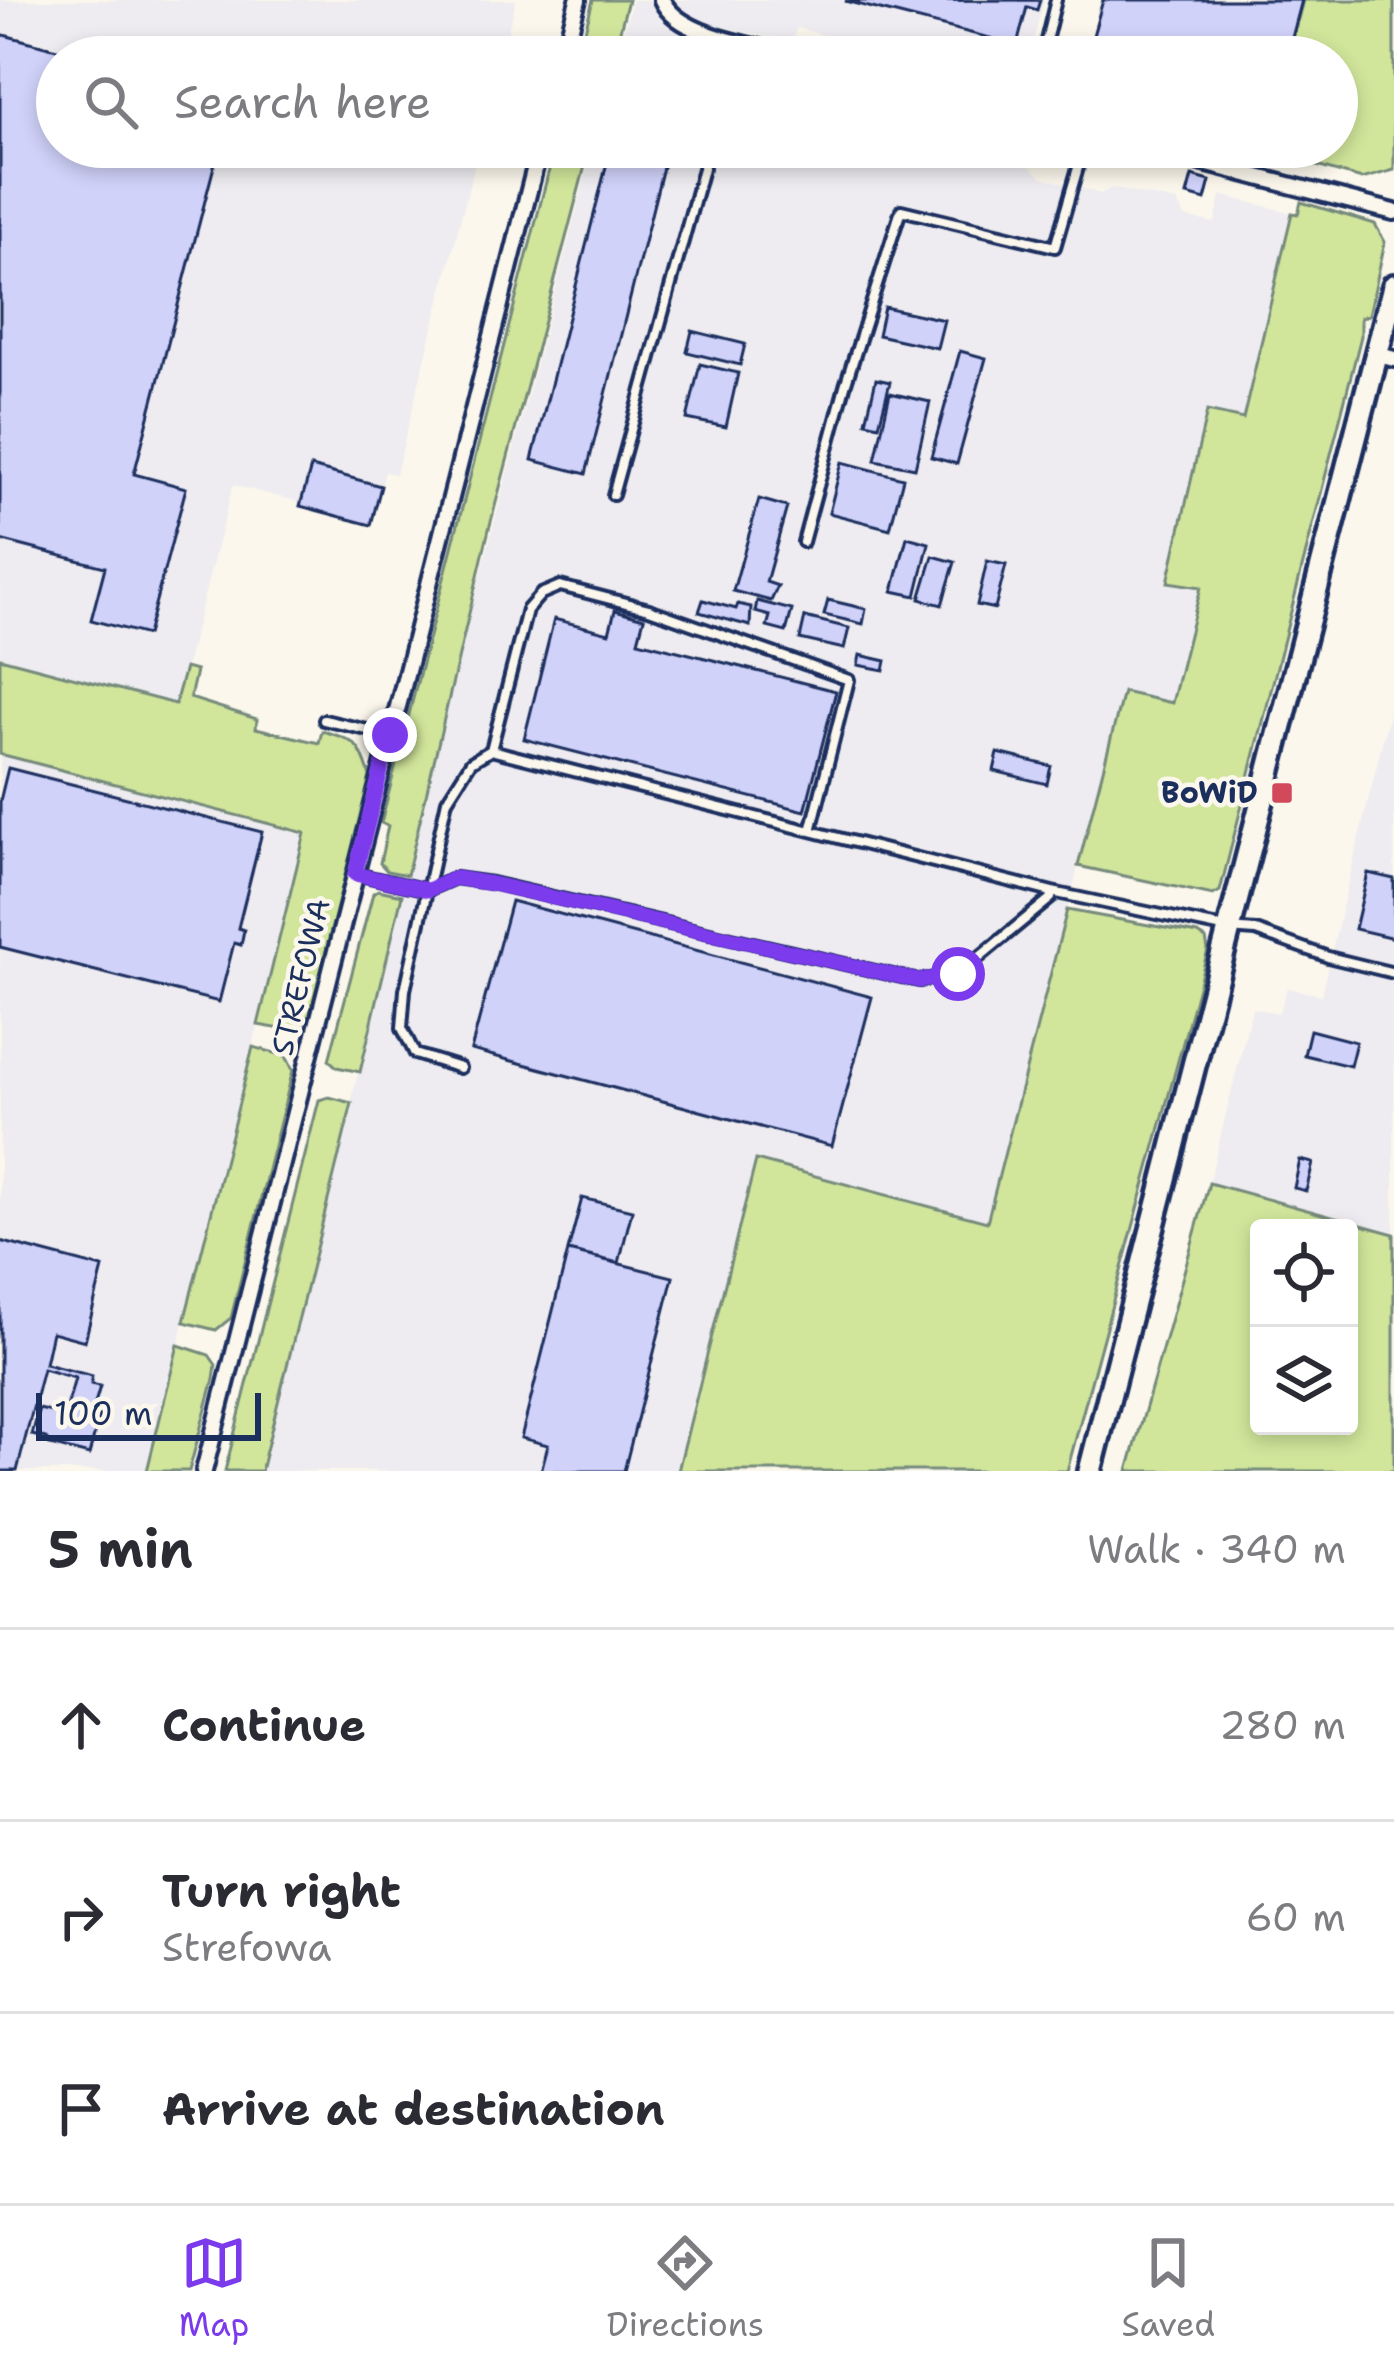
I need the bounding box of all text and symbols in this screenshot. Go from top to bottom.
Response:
search box [36,36,1358,168]
icon: search [78,69,144,135]
text: Search here [174,72,431,132]
route end [363,708,417,762]
place label: BoWiD [1161,772,1258,813]
marker: BoWiD [1269,780,1295,806]
street label: STREFOWA [261,894,340,1060]
route start [931,947,985,1001]
map controls [1250,1219,1358,1435]
button: locate [1250,1219,1358,1327]
button: layers [1250,1327,1358,1435]
scale bar [36,1387,261,1440]
text: 100 m [54,1391,153,1436]
text: 5 min [48,1515,193,1583]
text: Walk · 340 m [1087,1523,1346,1575]
icon: ahead [48,1692,114,1758]
text: Continue [162,1695,366,1755]
text: 280 m [1219,1699,1346,1751]
text: Turn right [162,1861,401,1921]
icon: right [48,1884,114,1950]
text: 60 m [1246,1891,1346,1943]
text: Strefowa [162,1921,332,1973]
icon: arrive [48,2076,114,2142]
text: Arrive at destination [162,2079,665,2139]
tab: Map [179,2230,249,2347]
tab: Directions [607,2230,764,2347]
tab: Saved [1122,2230,1215,2347]

